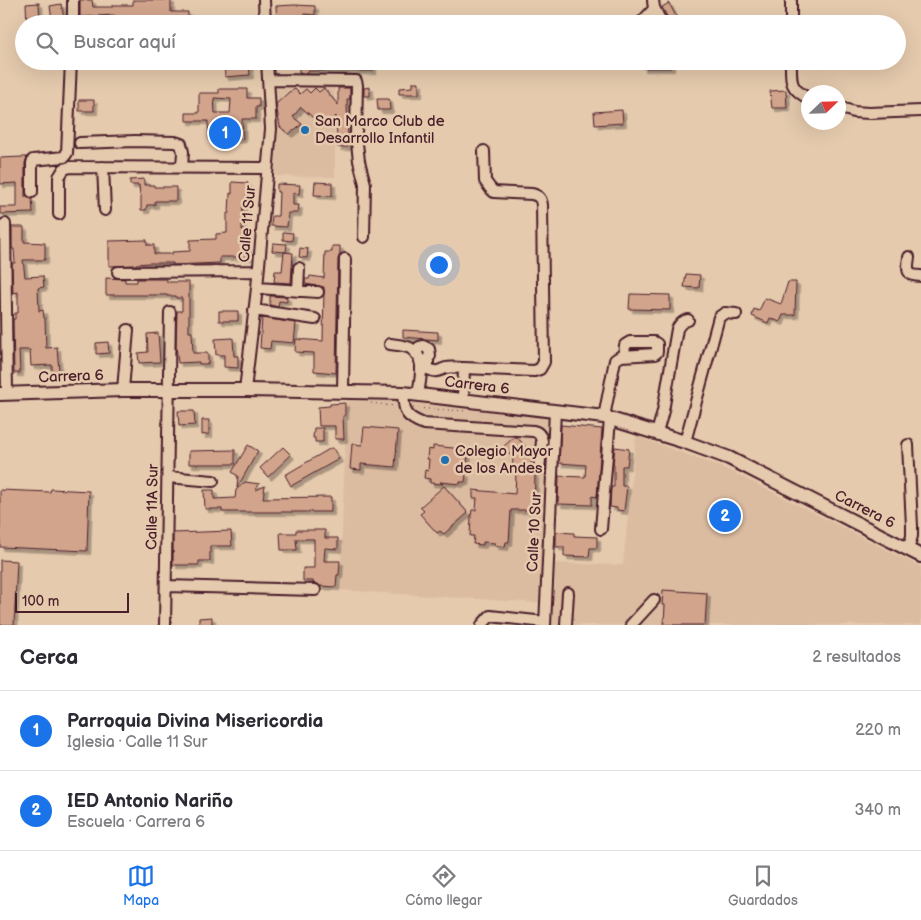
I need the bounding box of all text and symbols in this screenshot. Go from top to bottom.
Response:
search box [15,15,906,70]
icon: search [33,29,61,57]
text: Buscar aquí [73,31,176,54]
north arrow [801,85,846,130]
place label: San Marco Club de Desarrollo Infantil [315,112,445,148]
pin: 1 [209,114,241,152]
marker: San Marco Club de Desarrollo Infantil [299,124,311,136]
street label: Calle 11 Sur [235,184,260,263]
your location [426,252,452,278]
street label: Carrera 6 [38,366,104,387]
street label: Carrera 6 [443,372,511,399]
place label: Colegio Mayor de los Andes [455,442,553,478]
marker: Colegio Mayor de los Andes [439,454,451,466]
street label: Calle 11A Sur [142,463,163,550]
street label: Carrera 6 [831,486,898,533]
street label: Calle 10 Sur [523,491,546,572]
pin: 2 [709,497,741,535]
scale bar [15,590,129,613]
text: 100 m [22,593,59,610]
text: Cerca [20,645,78,670]
text: 2 resultados [812,648,901,667]
text: Parroquia Divina Misericordia [67,710,324,733]
text: 1 [33,721,39,740]
text: 220 m [855,721,901,740]
text: Iglesia · Calle 11 Sur [67,733,207,752]
text: IED Antonio Nariño [67,790,233,813]
text: 2 [31,801,41,820]
text: 340 m [854,801,901,820]
text: Escuela · Carrera 6 [67,813,205,832]
tab: Mapa [123,862,159,909]
tab: Cómo llegar [405,862,482,909]
tab: Guardados [728,862,798,909]

